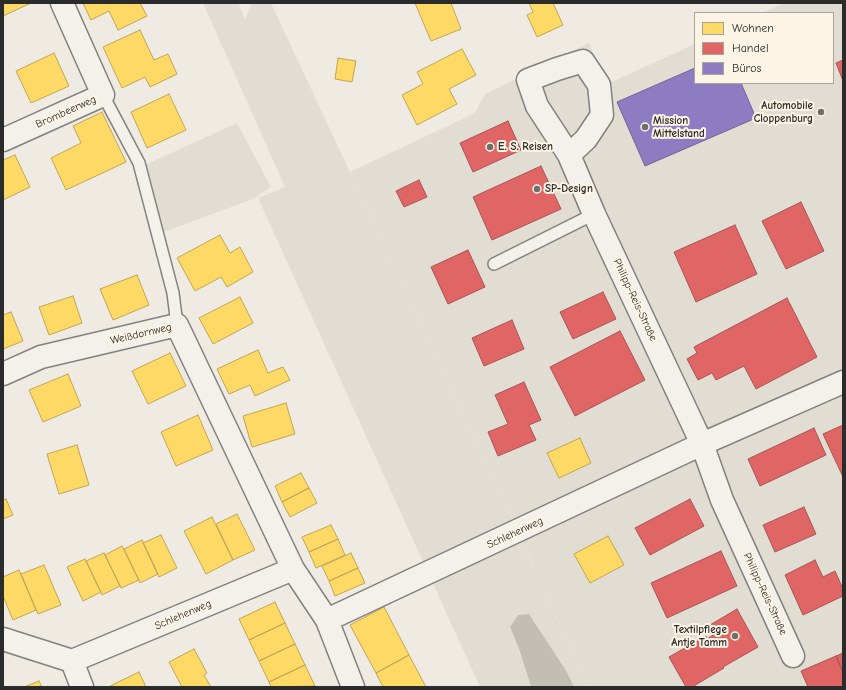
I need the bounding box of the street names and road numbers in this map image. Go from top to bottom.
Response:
street label: Brombeerweg [34,93,98,131]
street label: Philipp-Reis-Straße [610,257,660,343]
street label: Weißdornweg [109,321,173,347]
street label: Schlehenweg [485,514,545,552]
street label: Philipp-Reis-Straße [740,551,790,637]
street label: Schlehenweg [153,597,213,633]

